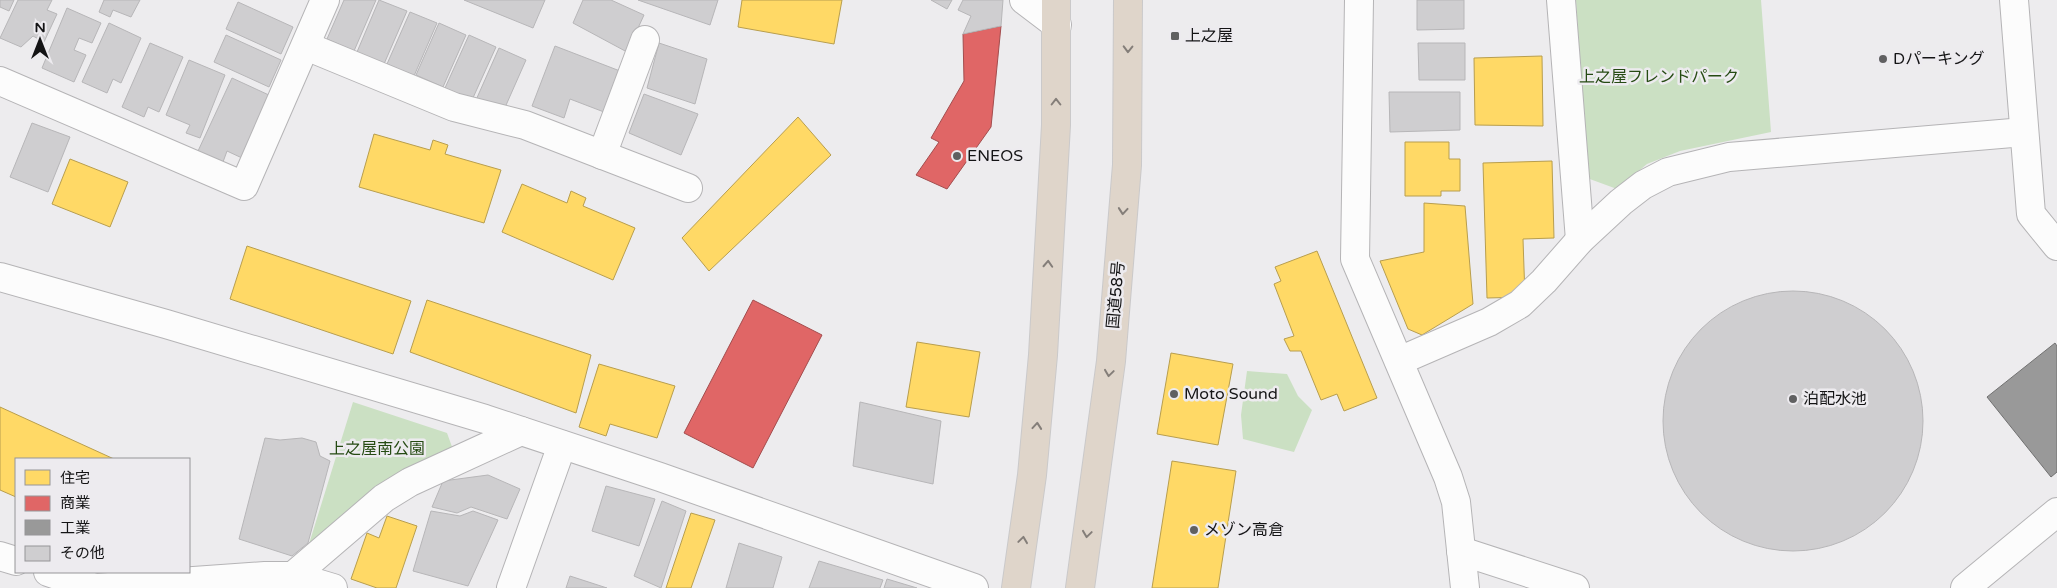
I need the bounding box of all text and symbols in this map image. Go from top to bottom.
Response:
north arrow [15,15,65,65]
text: N [34,19,46,36]
place label: 上之屋 [1185,26,1233,46]
marker: 上之屋 [1169,30,1181,42]
one-way arrow [1123,45,1133,53]
place label: Dパーキング [1893,49,1985,69]
marker: Dパーキング [1877,53,1889,65]
park label: 上之屋フレンドパーク [1579,67,1739,87]
one-way arrow [1051,98,1062,106]
place label: ENEOS [967,146,1023,166]
marker: ENEOS [951,150,963,162]
one-way arrow [1118,207,1129,215]
one-way arrow [1043,260,1054,268]
street label: 国道58号 [1103,260,1129,330]
one-way arrow [1105,369,1115,377]
place label: Moto Sound [1184,384,1278,404]
marker: Moto Sound [1168,388,1180,400]
place label: 泊配水池 [1803,389,1867,409]
marker: 泊配水池 [1787,393,1799,405]
one-way arrow [1031,422,1042,430]
park label: 上之屋南公園 [329,439,425,459]
legend [15,458,190,573]
text: 住宅 [60,469,90,487]
text: 商業 [60,494,90,512]
text: 工業 [60,519,90,537]
place label: メゾン高倉 [1204,520,1284,540]
marker: メゾン高倉 [1188,524,1200,536]
one-way arrow [1082,530,1093,538]
one-way arrow [1017,535,1028,543]
text: その他 [60,544,105,562]

